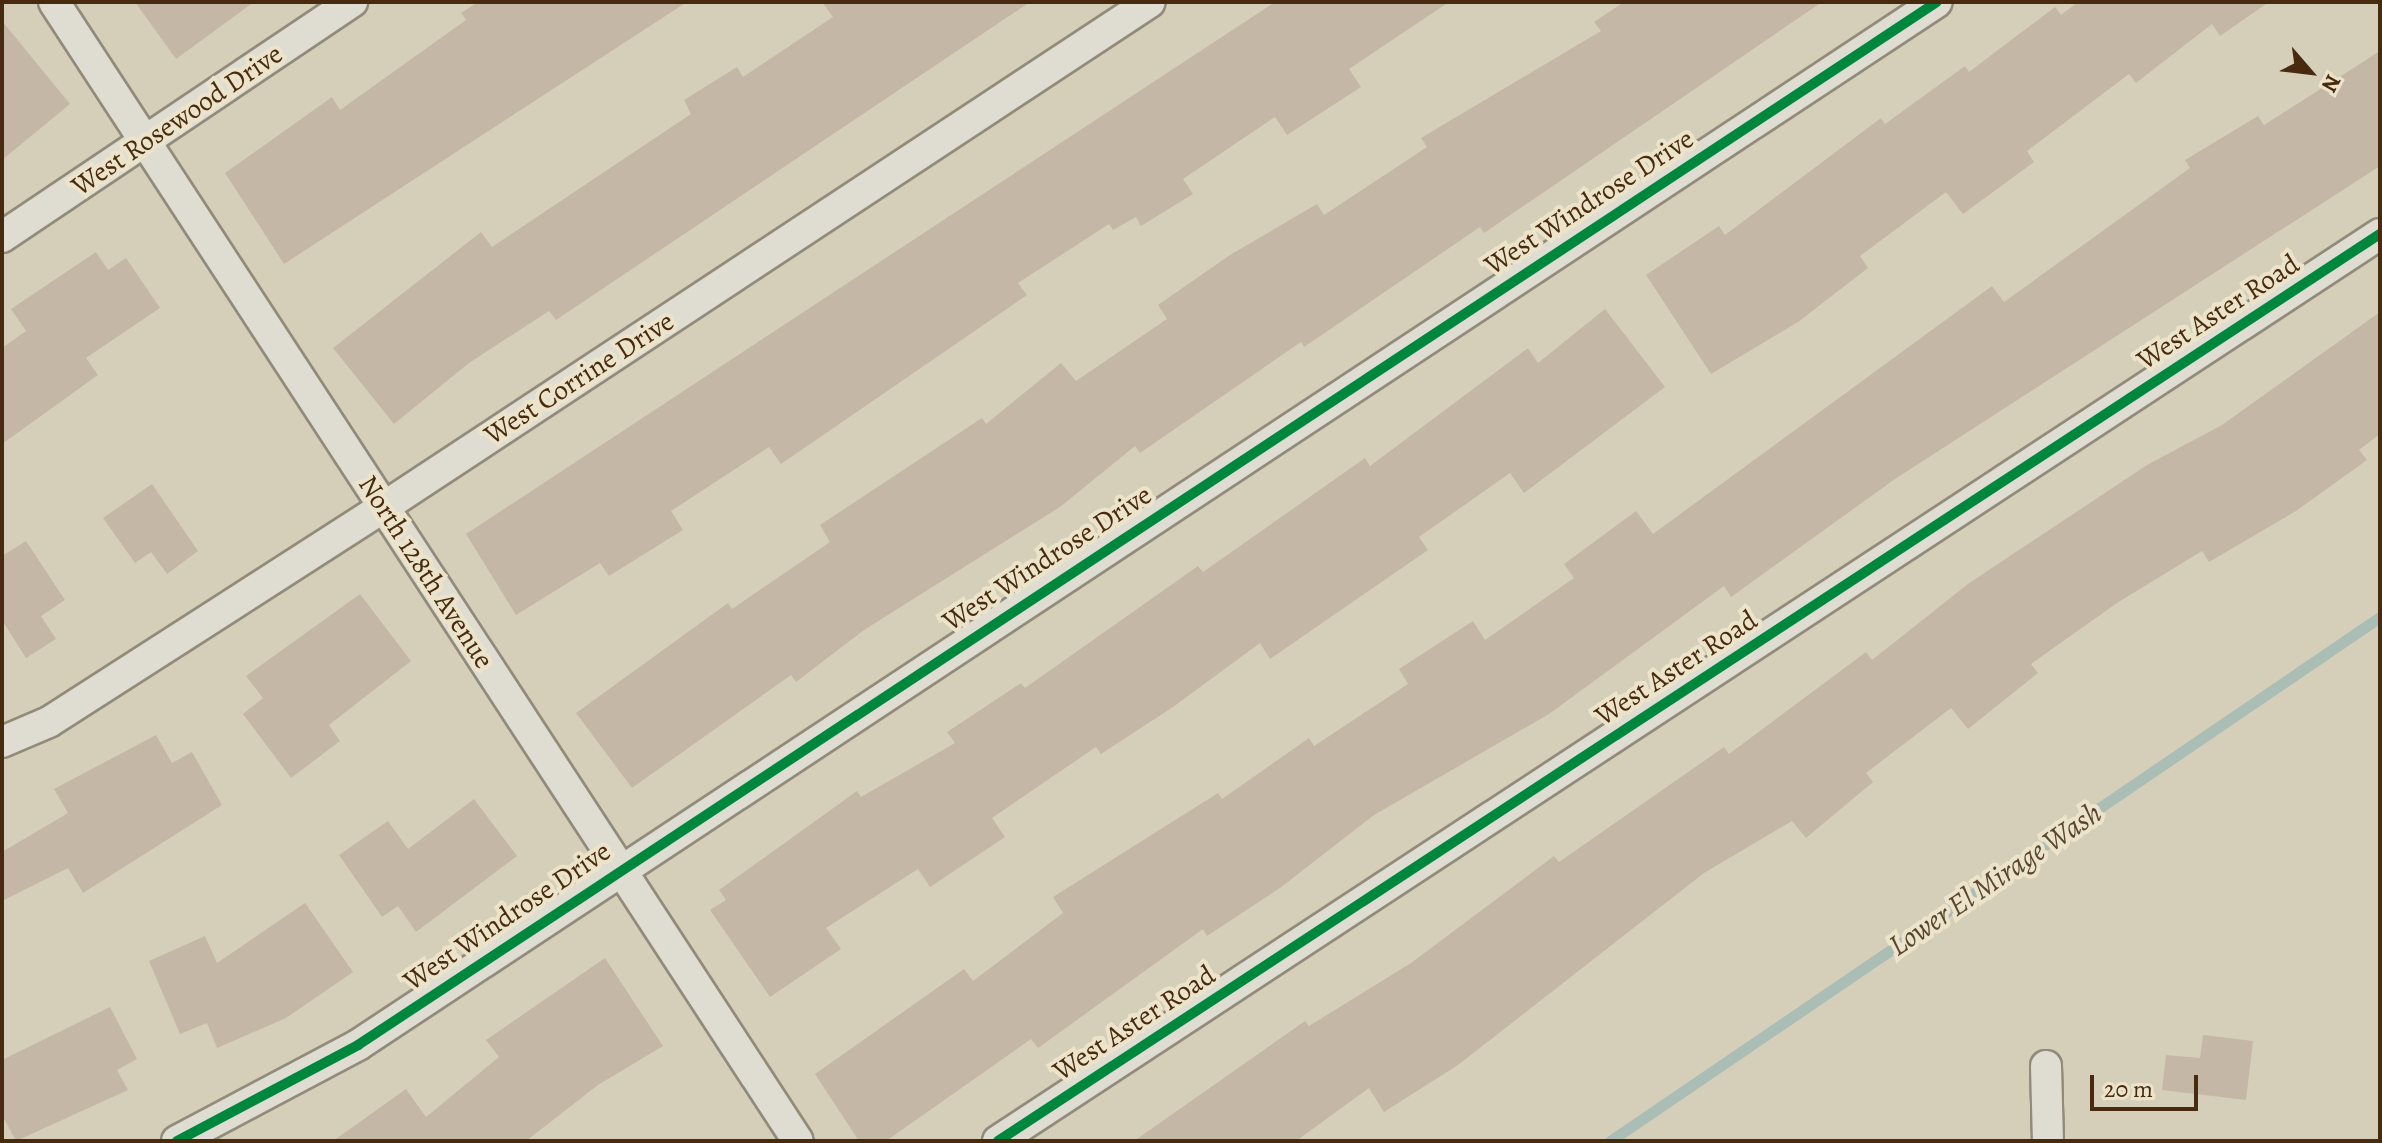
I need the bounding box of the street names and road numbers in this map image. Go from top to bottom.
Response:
street label: West Rosewood Drive [65,37,289,203]
street label: West Windrose Drive [1478,122,1700,282]
street label: West Aster Road [2131,247,2305,377]
street label: West Corrine Drive [478,304,680,452]
street label: North 128th Avenue [351,469,501,675]
street label: West Windrose Drive [936,478,1158,638]
street label: West Aster Road [1589,603,1763,733]
street label: West Windrose Drive [397,834,617,998]
street label: West Aster Road [1047,958,1221,1088]

